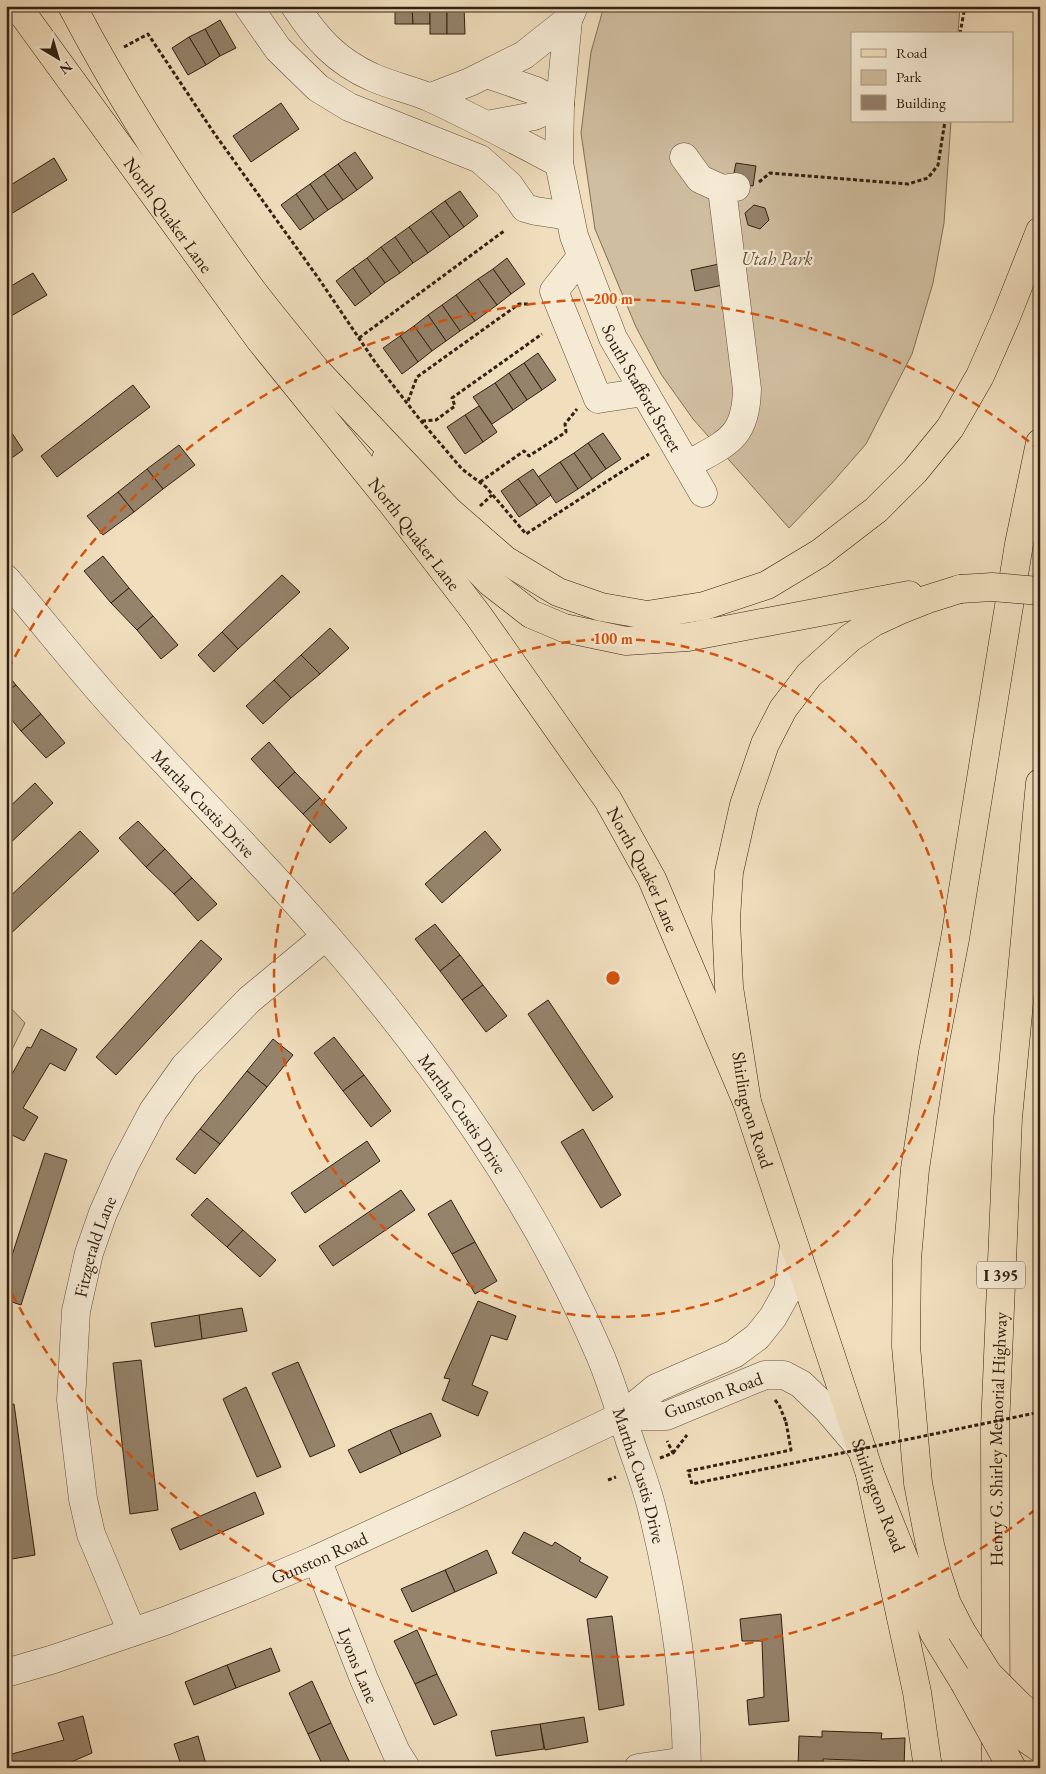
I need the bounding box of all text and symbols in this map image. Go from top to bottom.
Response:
north arrow [32,32,82,82]
legend [851,32,1014,122]
text: Road [896,43,928,62]
text: N [55,58,76,79]
text: Park [896,67,923,86]
text: Building [896,93,946,112]
street label: North Quaker Lane [119,152,219,277]
park label: Utah Park [741,247,813,270]
text: 200 m [593,289,633,308]
street label: South Stafford Street [597,321,688,456]
street label: North Quaker Lane [364,472,466,595]
text: 100 m [593,629,633,648]
street label: Martha Custis Drive [147,744,261,862]
street label: North Quaker Lane [602,802,685,935]
centre of rings [604,969,622,987]
street label: Martha Custis Drive [414,1049,513,1178]
street label: Shirlington Road [728,1050,780,1172]
street label: Fitzgerald Lane [68,1192,121,1300]
road number: I 395 [977,1262,1025,1288]
street label: Henry G. Shirley Memorial Highway [983,1311,1011,1566]
street label: Gunston Road [661,1366,766,1423]
street label: Martha Custis Drive [608,1405,671,1545]
street label: Shirlington Road [848,1435,912,1556]
street label: Gunston Road [267,1526,372,1589]
street label: Lyons Lane [333,1624,384,1706]

